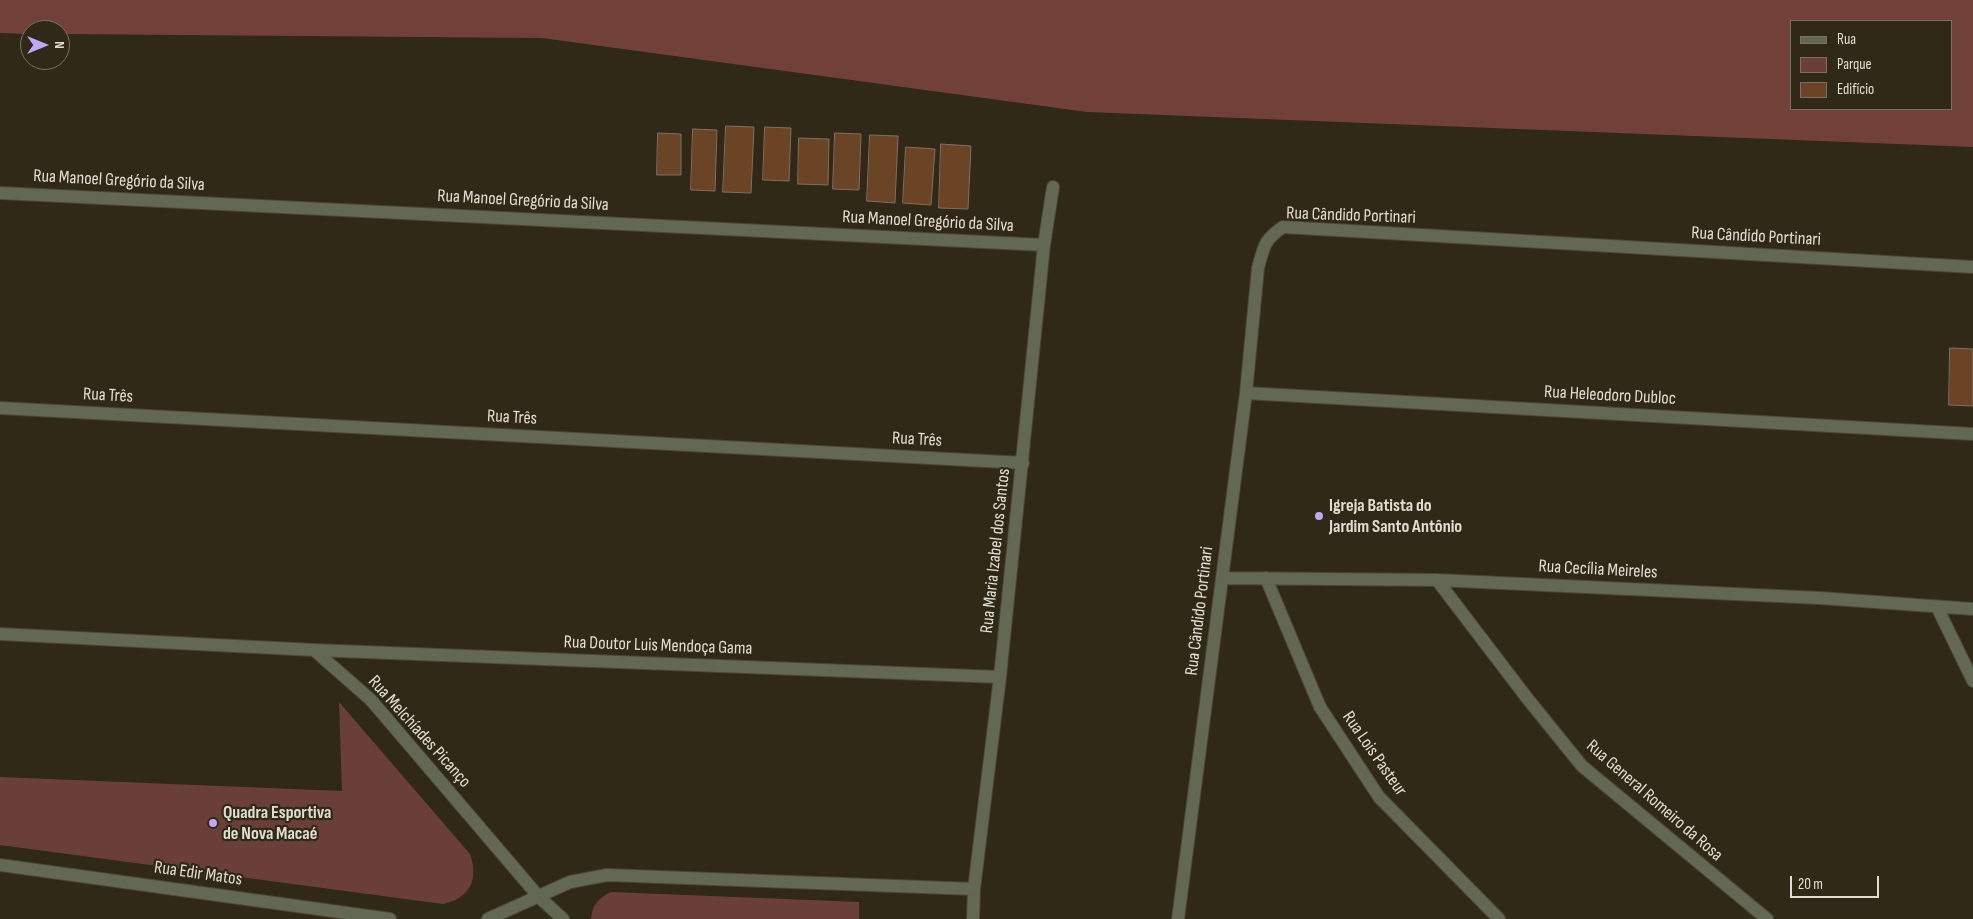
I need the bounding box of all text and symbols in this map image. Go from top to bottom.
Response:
north arrow [20,20,70,70]
legend [1790,20,1953,110]
text: Rua [1837,30,1856,49]
text: N [51,41,68,49]
text: Parque [1837,55,1872,74]
text: Edifício [1837,80,1874,99]
street label: Rua Manoel Gregório da Silva [33,166,205,196]
street label: Rua Manoel Gregório da Silva [437,186,609,216]
street label: Rua Cândido Portinari [1286,203,1416,229]
street label: Rua Manoel Gregório da Silva [842,207,1014,237]
street label: Rua Cândido Portinari [1691,223,1821,251]
street label: Rua Heleodoro Dubloc [1543,382,1677,410]
street label: Rua Três [82,384,134,408]
street label: Rua Três [486,406,538,430]
street label: Rua Três [891,428,943,452]
street label: Rua Maria Izabel dos Santos [977,468,1015,634]
place label: Igreja Batista do Jardim Santo Antônio [1329,495,1462,538]
marker: Igreja Batista do Jardim Santo Antônio [1313,510,1325,522]
street label: Rua Cândido Portinari [1181,545,1219,677]
street label: Rua Cecília Meireles [1538,556,1658,584]
street label: Rua Doutor Luis Mendoça Gama [563,632,753,660]
street label: Rua Melchíades Picanço [363,672,475,792]
street label: Rua Lois Pasteur [1337,708,1411,800]
street label: Rua General Romeiro da Rosa [1581,736,1727,866]
place label: Quadra Esportiva de Nova Macaé [223,802,331,844]
marker: Quadra Esportiva de Nova Macaé [207,817,219,829]
street label: Rua Edir Matos [153,857,243,891]
scale bar [1793,866,1882,898]
text: 20 m [1798,875,1823,894]

